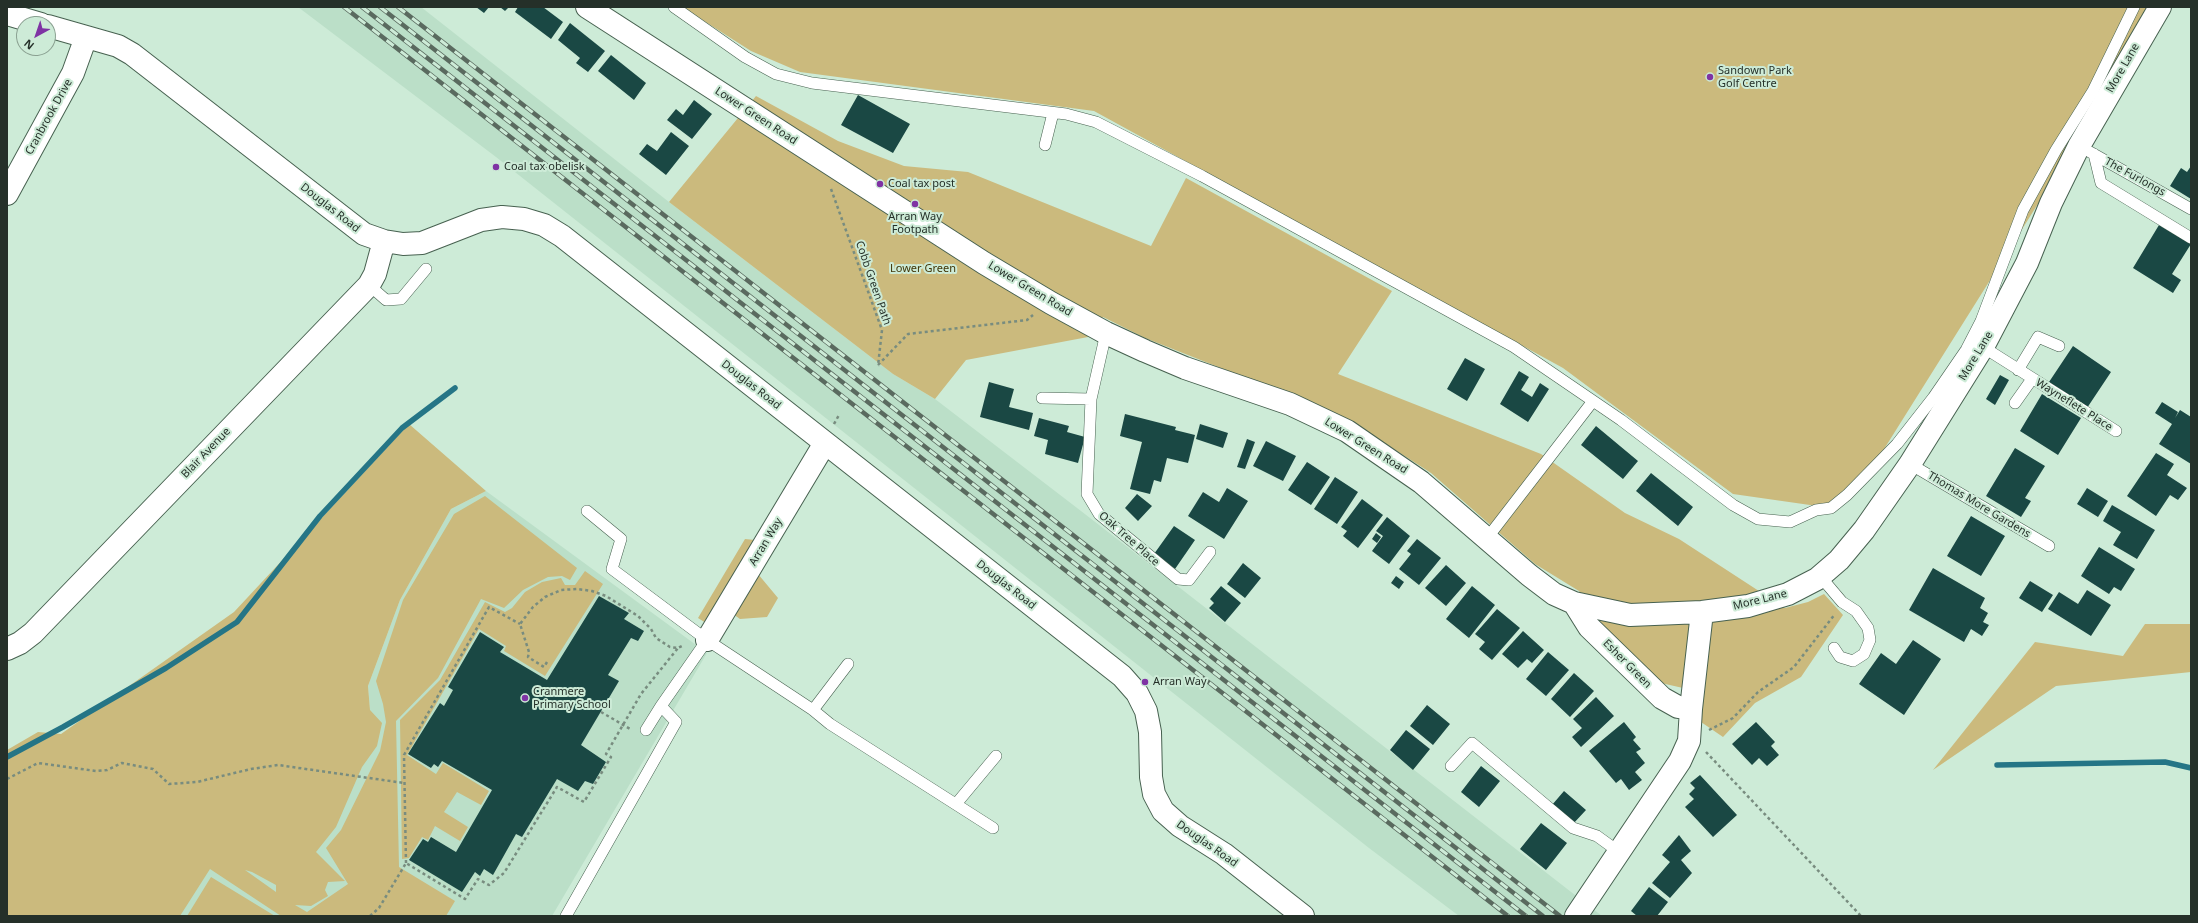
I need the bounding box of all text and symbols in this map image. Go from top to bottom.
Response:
north arrow [16,16,56,56]
text: N [20,36,37,53]
street label: More Lane [2104,41,2142,95]
place label: Sandown Park Golf Centre [1718,64,1792,90]
marker: Sandown Park Golf Centre [1705,72,1715,82]
street label: Cranbrook Drive [23,77,75,157]
street label: Lower Green Road [712,85,800,147]
street label: The Furlongs [2102,155,2168,199]
place label: Coal tax obelisk [504,160,585,174]
marker: Coal tax obelisk [491,162,501,172]
place label: Coal tax post [888,177,955,191]
marker: Coal tax post [875,179,885,189]
street label: Douglas Road [298,181,362,235]
marker: Arran Way Footpath [910,199,920,209]
place label: Arran Way Footpath [888,210,942,236]
street label: Cobb Green Path [852,239,894,327]
street label: Lower Green Road [986,259,1074,319]
park label: Lower Green [890,262,956,276]
street label: More Lane [1956,329,1996,383]
street label: Douglas Road [719,358,783,412]
street label: Wayneflete Place [2033,376,2115,434]
street label: Lower Green Road [1322,415,1410,477]
street label: Blair Avenue [179,425,233,481]
street label: Thomas More Gardens [1925,469,2033,541]
street label: Oak Tree Place [1096,509,1162,569]
street label: Arran Way [747,516,785,568]
street label: Douglas Road [974,558,1038,612]
street label: More Lane [1732,587,1788,613]
street label: Esher Green [1600,637,1654,691]
place label: Arran Way [1153,675,1207,689]
marker: Arran Way [1140,677,1150,687]
place label: Cranmere Primary School [533,685,611,711]
marker: Cranmere Primary School [520,693,530,703]
street label: Douglas Road [1174,818,1240,870]

